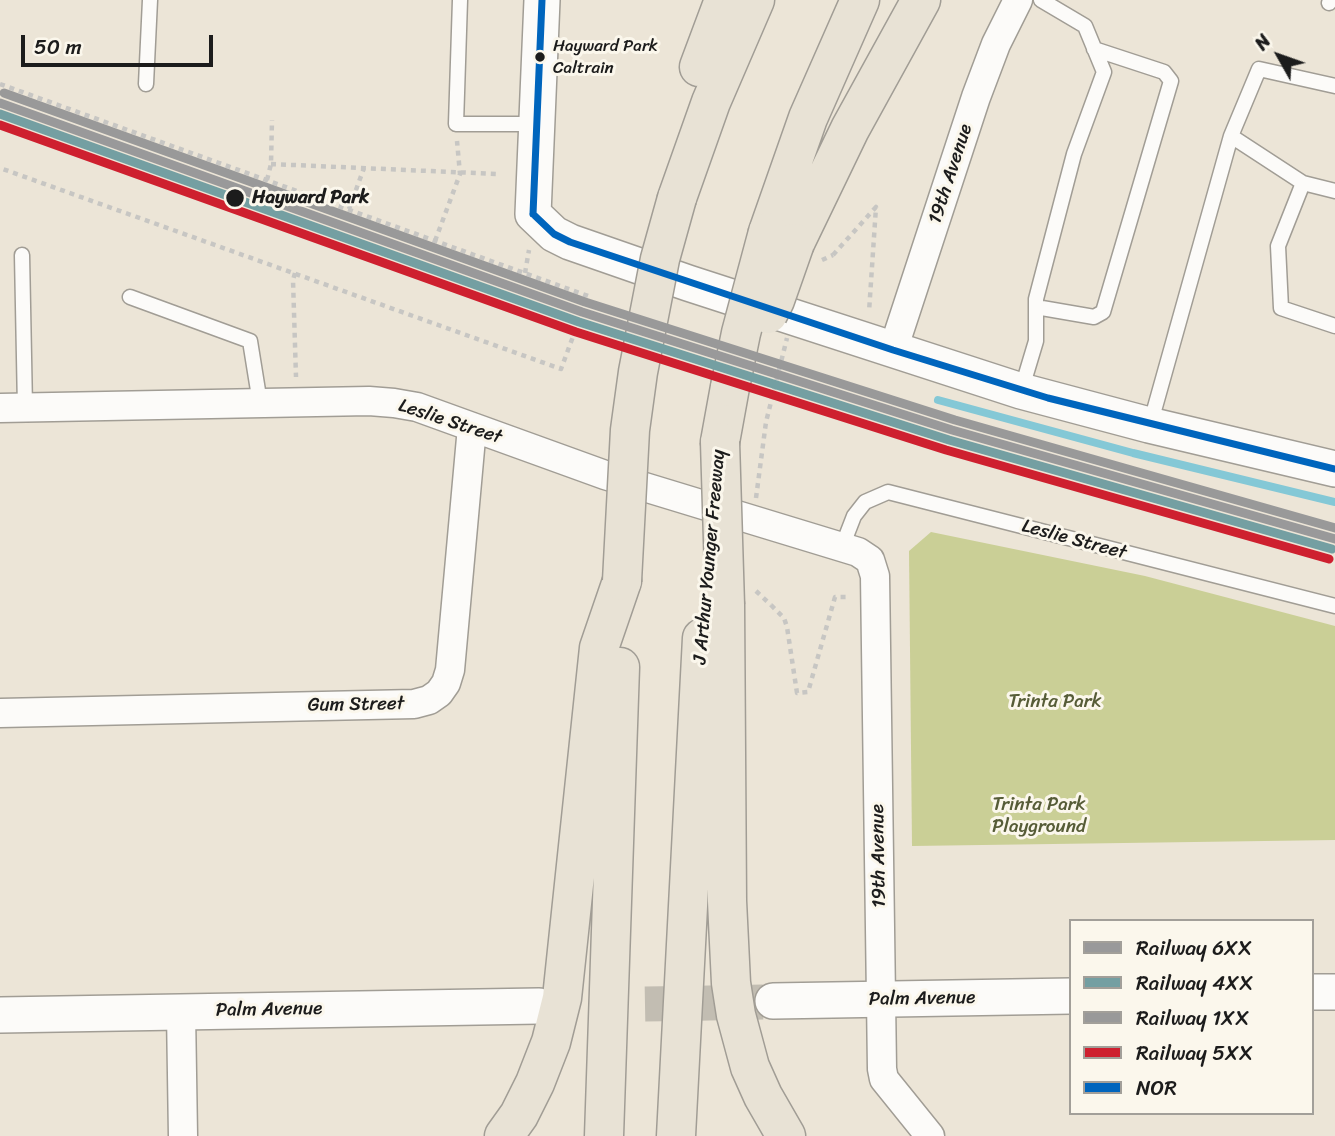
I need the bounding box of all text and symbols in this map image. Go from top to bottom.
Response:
scale bar [24,21,217,65]
north arrow [1244,21,1314,91]
text: N [1246,27,1279,58]
text: 50 m [34,28,82,66]
place label: Hayward Park Caltrain [553,37,658,77]
marker: Hayward Park Caltrain [533,50,547,64]
street label: 19th Avenue [924,121,978,227]
marker: Hayward Park [224,187,246,209]
place label: Hayward Park [252,187,369,209]
street label: Leslie Street [395,395,505,449]
street label: J Arthur Younger Freeway [689,449,731,665]
street label: Leslie Street [1019,515,1129,565]
park label: Trinta Park [1008,691,1102,713]
street label: Gum Street [307,693,405,717]
park label: Trinta Park Playground [992,794,1086,838]
street label: 19th Avenue [867,804,891,908]
legend [1069,919,1314,1115]
text: Railway 6XX [1136,929,1252,967]
text: Railway 4XX [1136,964,1253,1002]
street label: Palm Avenue [868,987,976,1011]
street label: Palm Avenue [215,998,323,1022]
text: Railway 1XX [1136,999,1249,1037]
text: Railway 5XX [1136,1034,1253,1072]
text: NOR [1136,1069,1177,1107]

